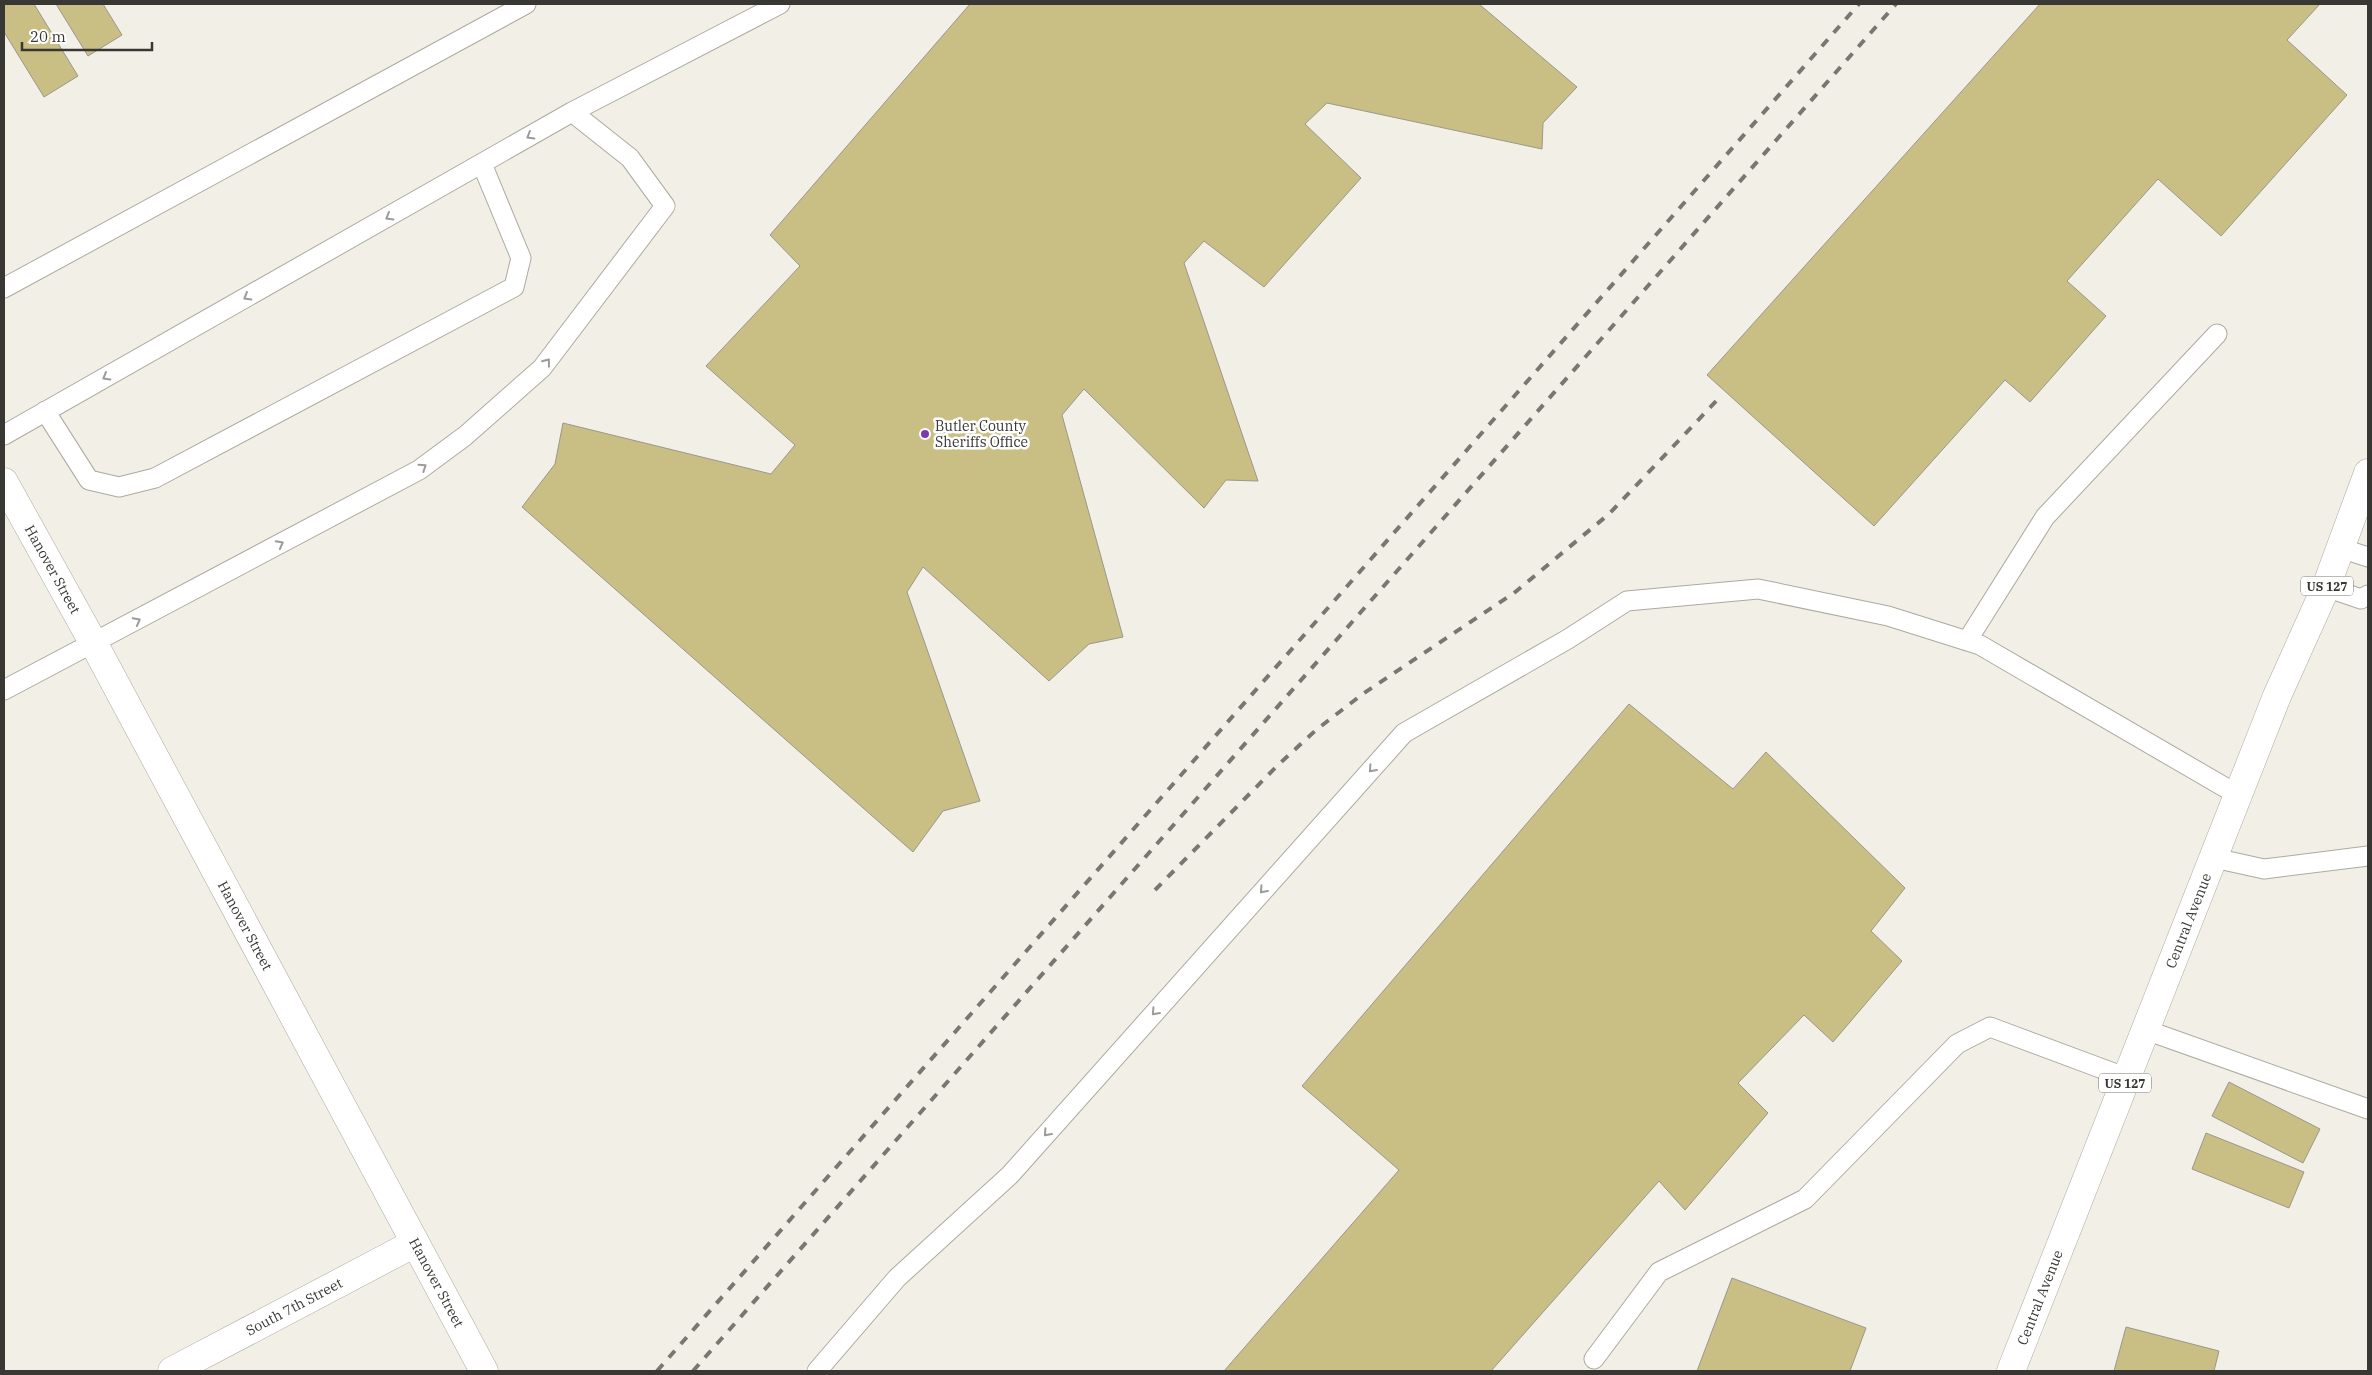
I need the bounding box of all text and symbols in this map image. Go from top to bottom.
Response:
scale bar [22,20,152,52]
text: 20 m [30,27,66,46]
one-way arrow [527,130,536,140]
one-way arrow [385,210,394,220]
one-way arrow [244,290,253,300]
one-way arrow [541,359,549,368]
one-way arrow [102,370,111,380]
place label: Butler County Sheriffs Office [935,417,1028,451]
marker: Butler County Sheriffs Office [919,428,931,440]
one-way arrow [417,464,427,473]
street label: Hanover Street [21,522,85,617]
one-way arrow [275,540,284,550]
road number: US 127 [2301,576,2353,596]
one-way arrow [131,617,140,627]
one-way arrow [1368,763,1377,772]
street label: Central Avenue [2162,870,2215,971]
street label: Hanover Street [214,878,276,974]
one-way arrow [1260,885,1269,894]
one-way arrow [1152,1006,1161,1015]
road number: US 127 [2099,1074,2151,1092]
one-way arrow [1044,1127,1053,1136]
street label: Hanover Street [405,1235,468,1331]
street label: Central Avenue [2013,1247,2067,1348]
street label: South 7th Street [243,1274,345,1339]

